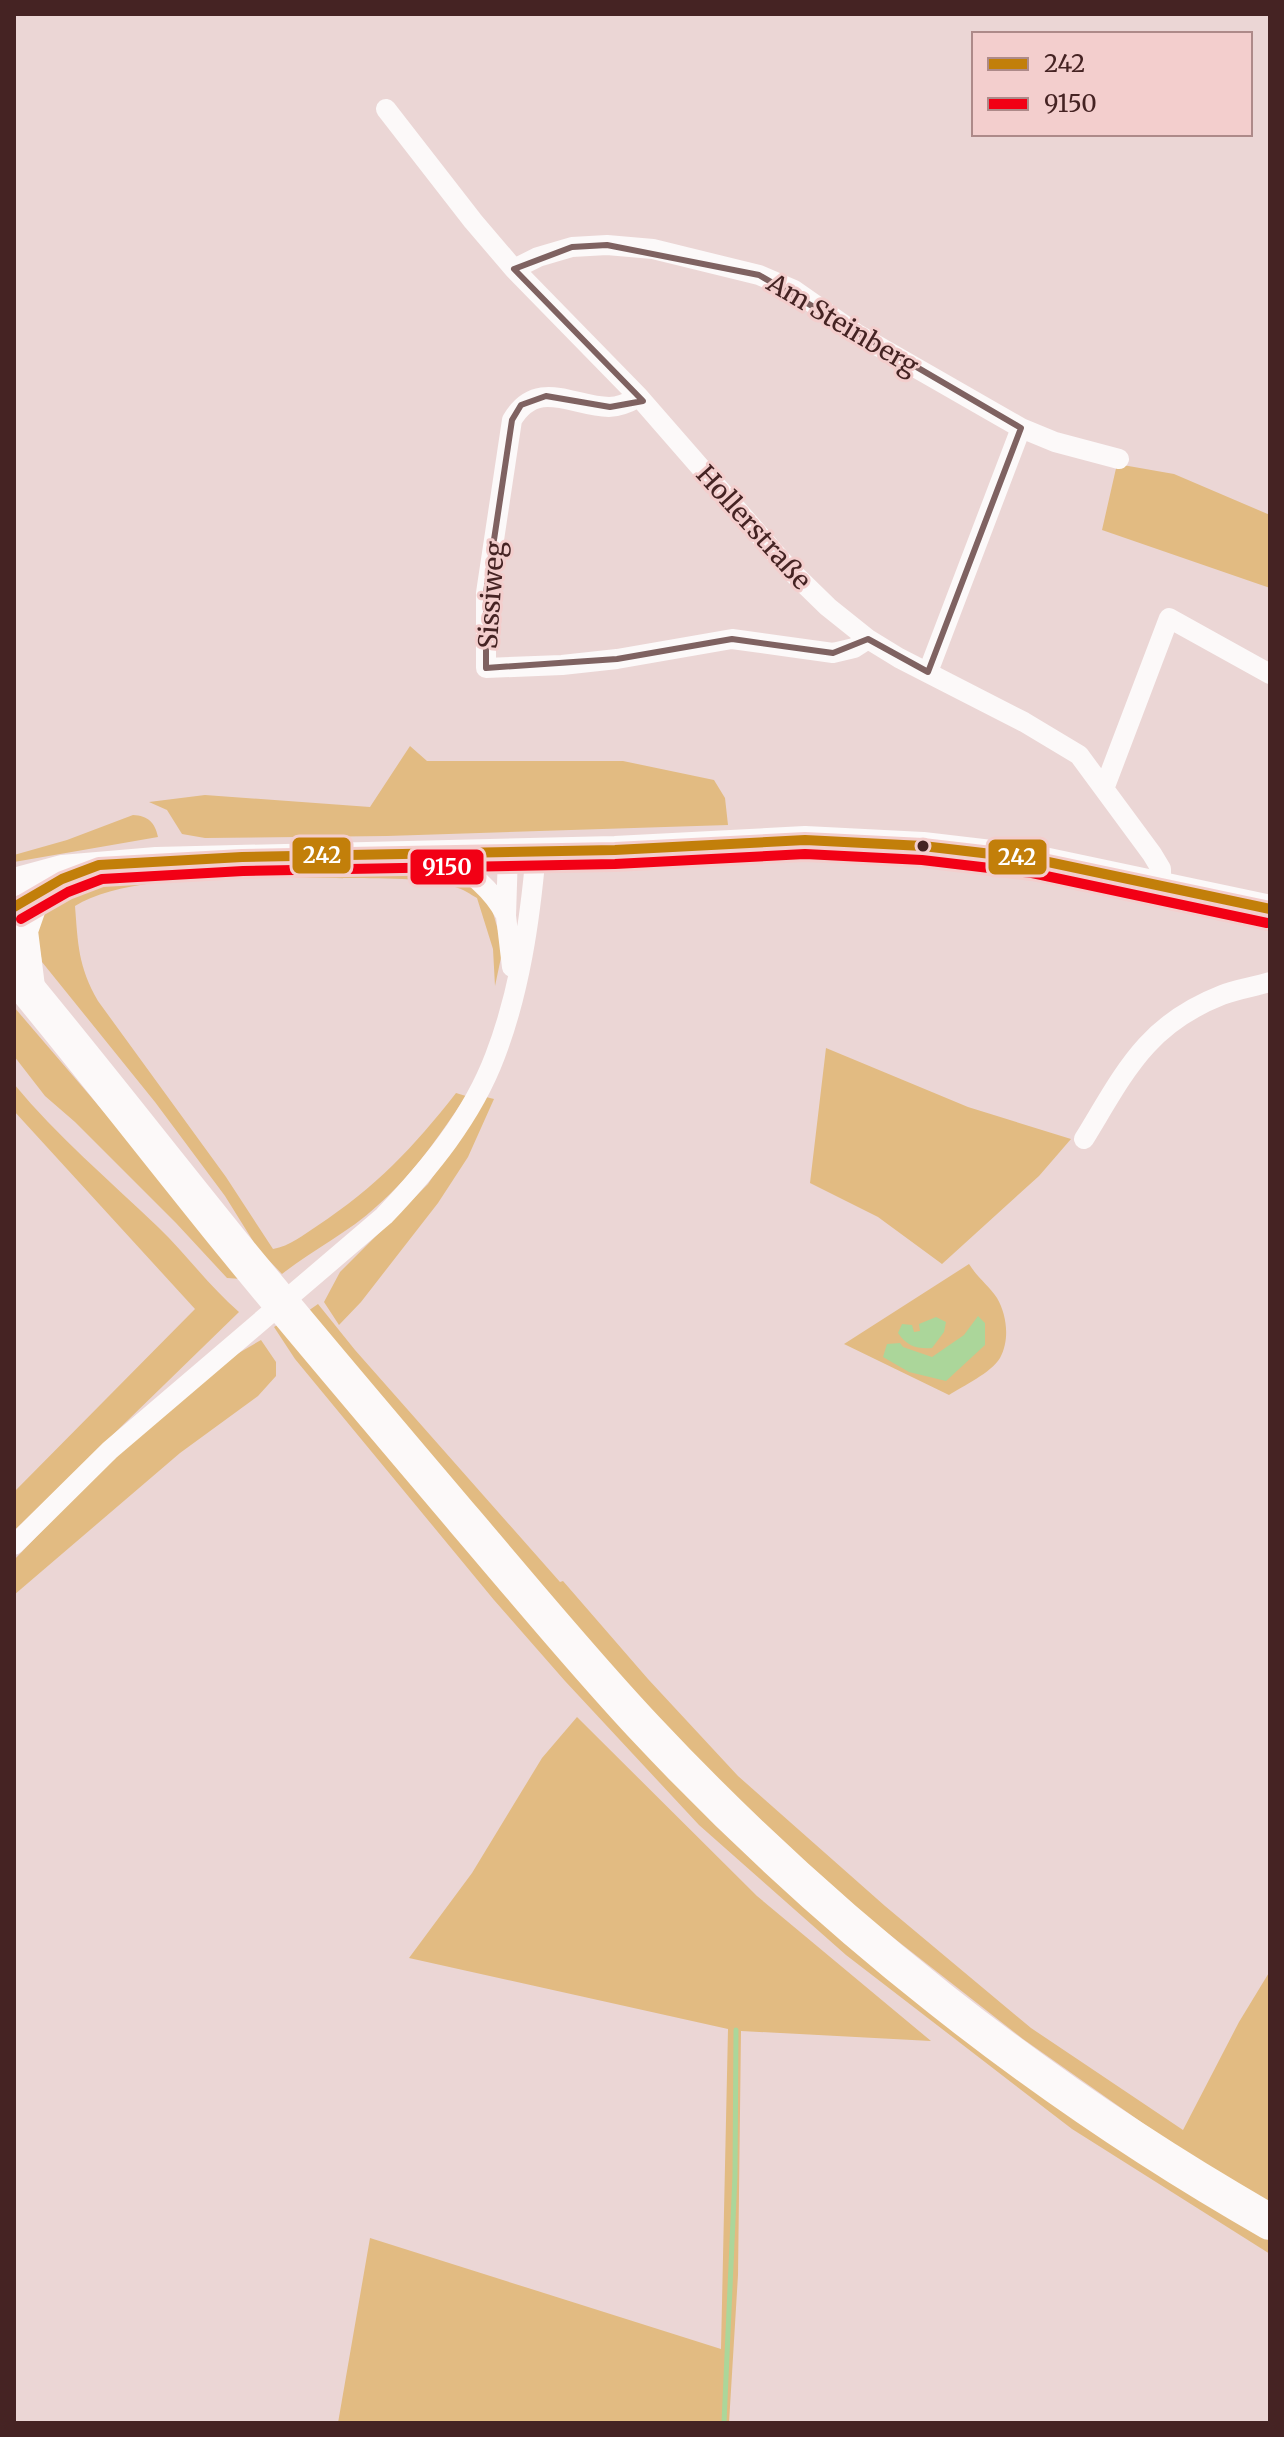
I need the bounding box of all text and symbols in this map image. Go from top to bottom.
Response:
legend [972,32,1252,136]
text: 242 [1044,48,1085,79]
text: 9150 [1044,88,1097,119]
street label: Am Steinberg [760,265,925,382]
street label: Hollerstraße [690,458,818,596]
street label: Sissiweg [471,540,511,650]
line badge: 242 [291,836,352,875]
unlabelled marker [915,838,931,854]
line badge: 242 [987,838,1048,876]
text: 242 [303,841,341,869]
text: 242 [998,843,1036,871]
line badge: 9150 [409,848,485,886]
text: 9150 [422,853,472,881]

